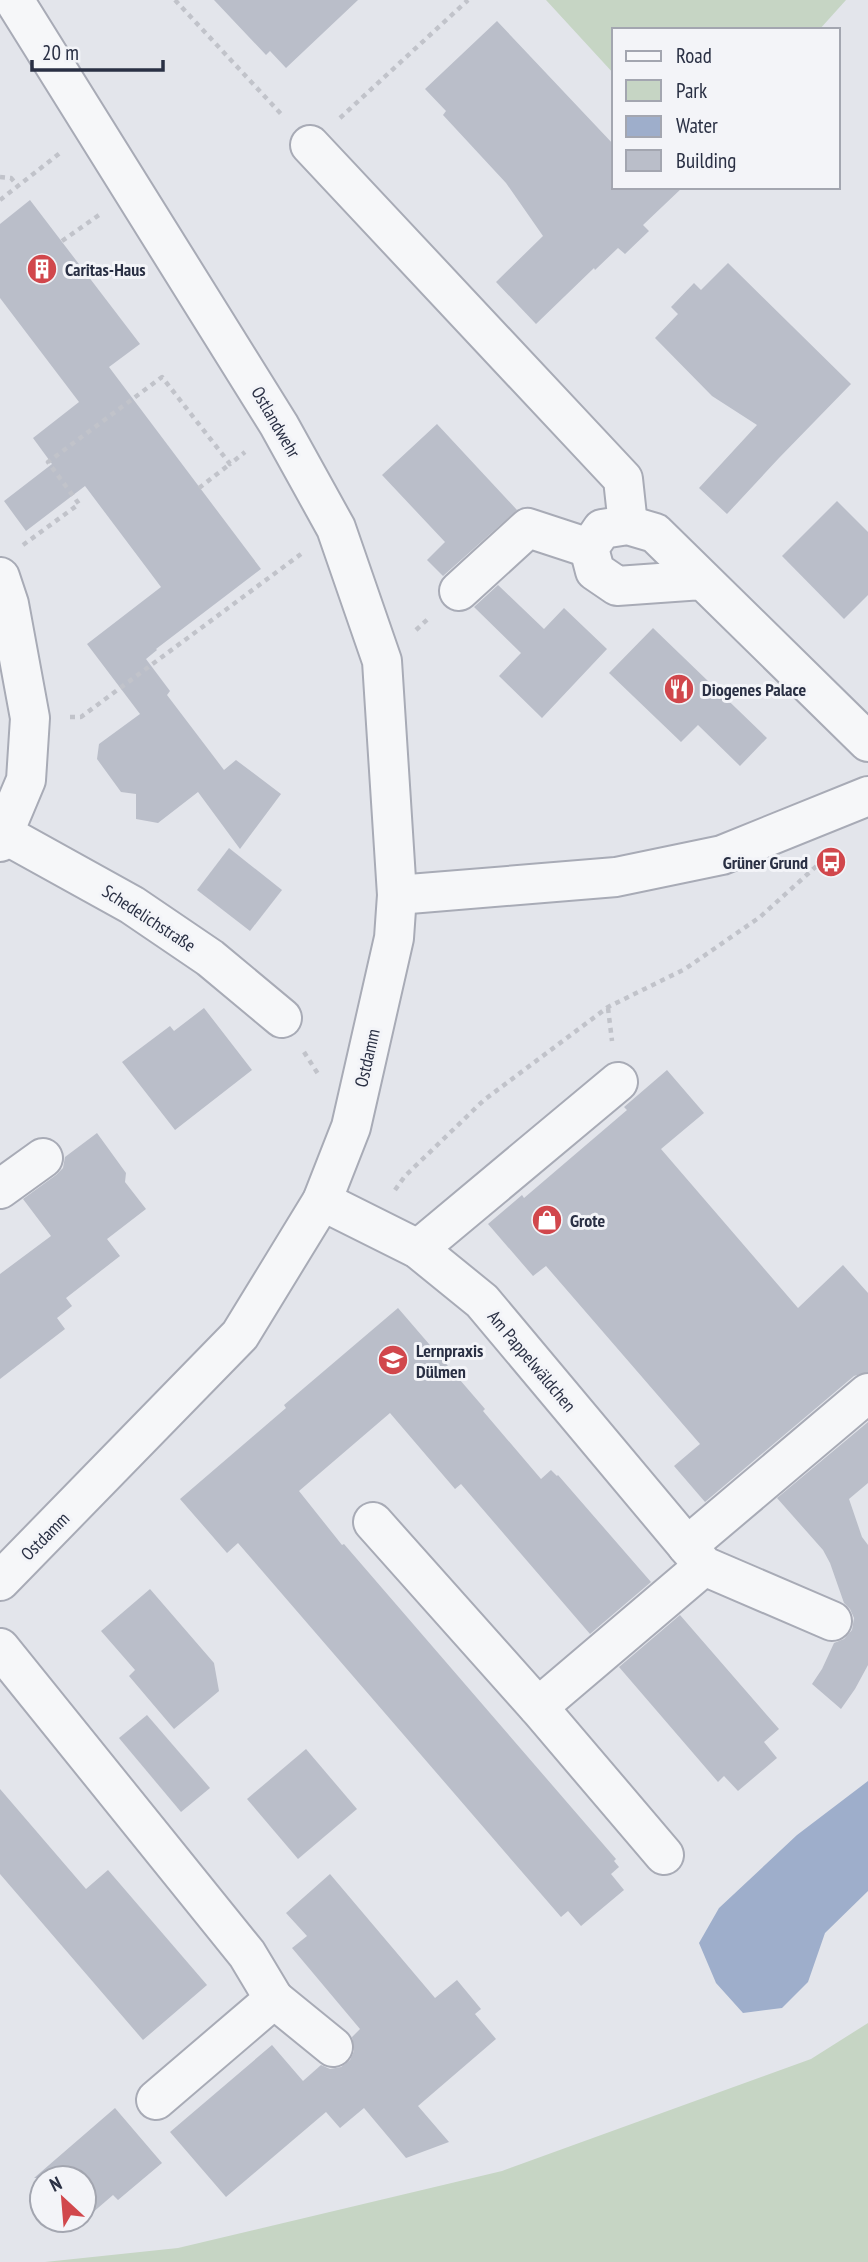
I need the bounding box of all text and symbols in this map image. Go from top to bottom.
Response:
scale bar [32,28,163,72]
legend [612,28,840,189]
text: 20 m [42,39,79,66]
text: Road [676,42,712,69]
text: Park [676,77,707,104]
text: Water [676,112,718,139]
text: Building [676,147,736,174]
building icon: Caritas-Haus [25,252,59,286]
place label: Caritas-Haus [65,258,146,281]
street label: Ostlandwehr [246,382,306,462]
restaurant icon: Diogenes Palace [662,672,696,706]
place label: Diogenes Palace [702,678,807,701]
bus stop icon: Grüner Grund [814,845,848,879]
place label: Grüner Grund [723,851,808,874]
street label: Schedelichstraße [98,879,200,957]
street label: Ostdamm [349,1026,385,1090]
shop icon: Grote [530,1203,564,1237]
place label: Grote [570,1209,606,1232]
street label: Am Pappelwäldchen [483,1305,581,1417]
place label: Lernpraxis Dülmen [416,1339,483,1383]
school or university icon: Lernpraxis Dülmen [376,1343,410,1377]
street label: Ostdamm [16,1507,74,1565]
north arrow [28,2164,98,2234]
text: N [46,2171,65,2197]

